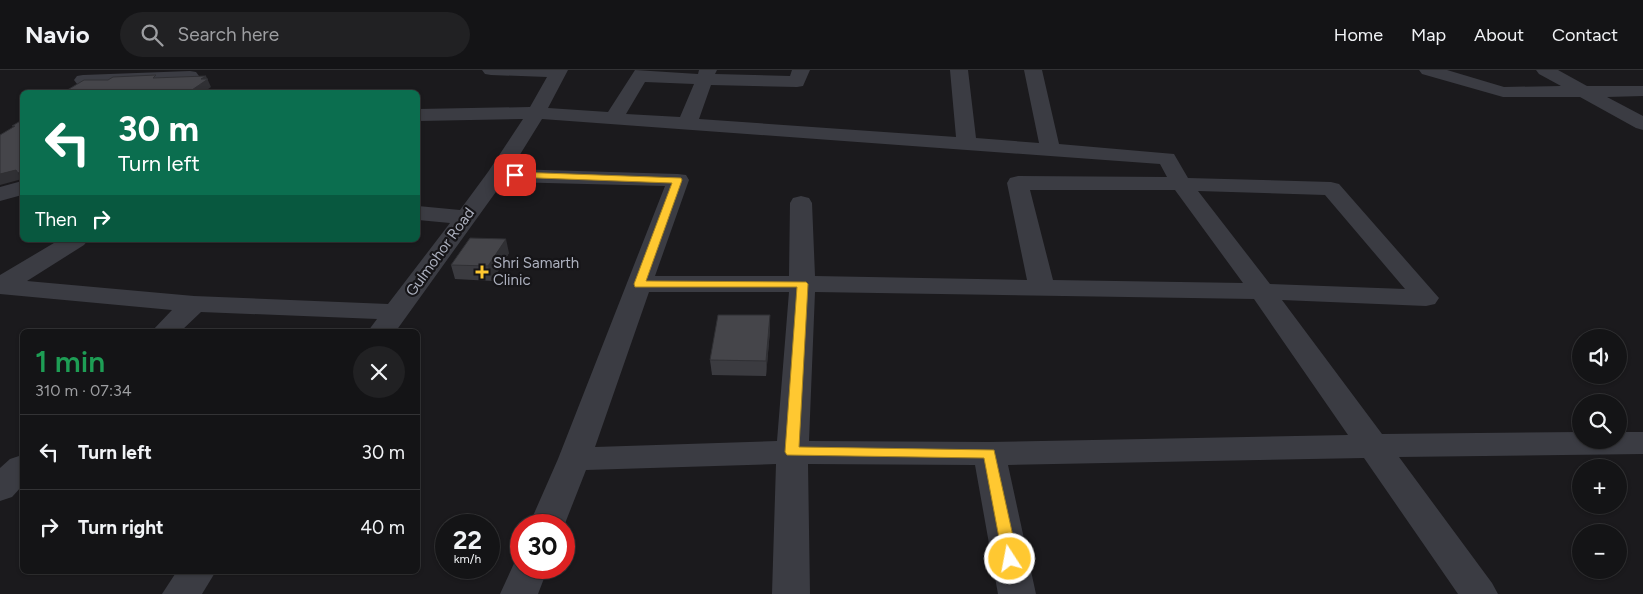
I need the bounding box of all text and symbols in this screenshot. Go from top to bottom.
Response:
search box [120,12,470,57]
text: Navio [25,20,90,49]
icon: search [138,21,166,49]
text: Search here [178,23,279,46]
text: Home [1334,24,1383,46]
text: Map [1411,24,1446,46]
text: About [1474,24,1524,46]
text: Contact [1552,24,1618,46]
text: 30 m [118,108,199,150]
icon: left [35,110,100,175]
text: Turn left [118,150,200,177]
pin [494,154,536,196]
icon: arrive [501,161,529,189]
street label: Gulmohor Road [402,204,478,300]
icon: right [87,205,115,233]
text: Then [35,208,77,231]
place label: Shri Samarth Clinic [493,254,579,289]
marker: Shri Samarth Clinic [475,265,489,279]
map controls [1572,329,1627,579]
button: sound [1572,329,1627,384]
text: 1 min [35,343,105,380]
button: close [353,346,405,398]
text: 310 m · 07:34 [35,381,132,400]
button: search [1572,394,1627,449]
icon: left [35,438,63,466]
text: Turn left [78,441,152,464]
text: 30 m [362,441,405,464]
button: + [1572,459,1627,514]
icon: right [35,513,63,541]
speed limit sign: 30 [510,514,575,579]
text: Turn right [78,516,164,539]
text: 40 m [360,516,405,539]
button: − [1572,524,1627,579]
text: 22 [453,525,482,555]
position arrow [983,532,1035,584]
text: km/h [454,552,481,566]

